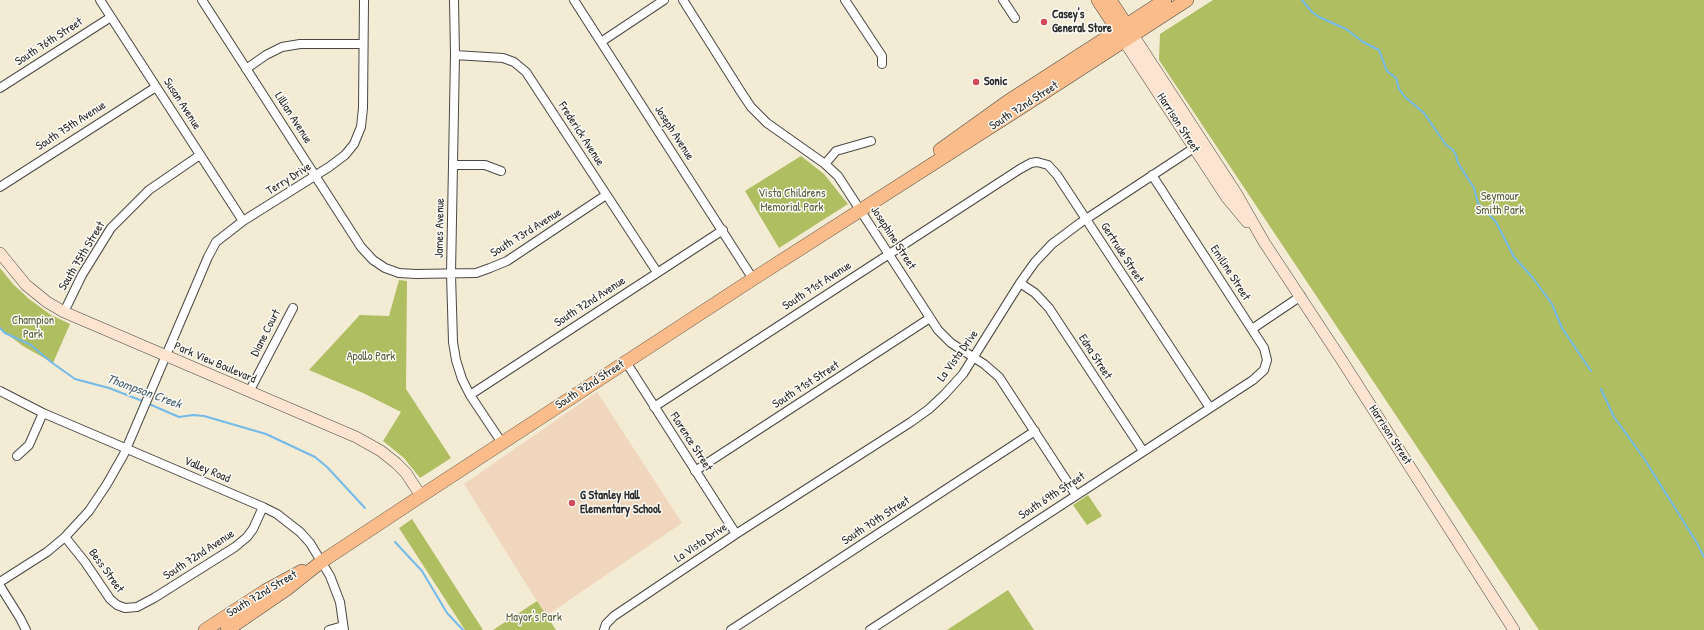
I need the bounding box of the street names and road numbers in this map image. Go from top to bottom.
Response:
street label: South 76th Street [13,15,85,69]
street label: Susan Avenue [160,76,204,132]
street label: South 72nd Street [987,78,1061,134]
street label: Lillian Avenue [271,90,315,146]
street label: Harrison Street [1153,91,1203,155]
street label: South 75th Avenue [33,98,109,154]
street label: Frederick Avenue [555,99,607,169]
street label: Joseph Avenue [651,103,697,163]
street label: Terry Drive [264,160,314,198]
street label: James Avenue [432,198,448,258]
street label: Josephine Street [867,204,919,272]
street label: South 73rd Avenue [488,205,564,261]
street label: South 75th Street [56,219,108,293]
street label: Gertrude Street [1097,220,1147,286]
street label: Emiline Street [1207,243,1253,303]
street label: South 71st Avenue [780,258,854,314]
street label: South 72nd Avenue [552,274,628,330]
street label: Diane Court [248,307,284,359]
street label: La Vista Drive [934,327,982,385]
street label: Edna Street [1075,332,1115,382]
street label: Park View Boulevard [172,339,258,387]
street label: South 72nd Street [553,357,627,413]
street label: South 71st Street [770,358,842,412]
street label: Harrison Street [1365,403,1415,467]
street label: Florence Street [667,410,715,474]
street label: Valley Road [182,454,232,486]
street label: South 69th Street [1016,469,1088,523]
street label: South 70th Street [839,494,913,548]
street label: La Vista Drive [672,520,730,566]
street label: South 72nd Avenue [161,527,237,583]
street label: Bess Street [85,546,127,596]
street label: South 72nd Street [224,567,300,621]

